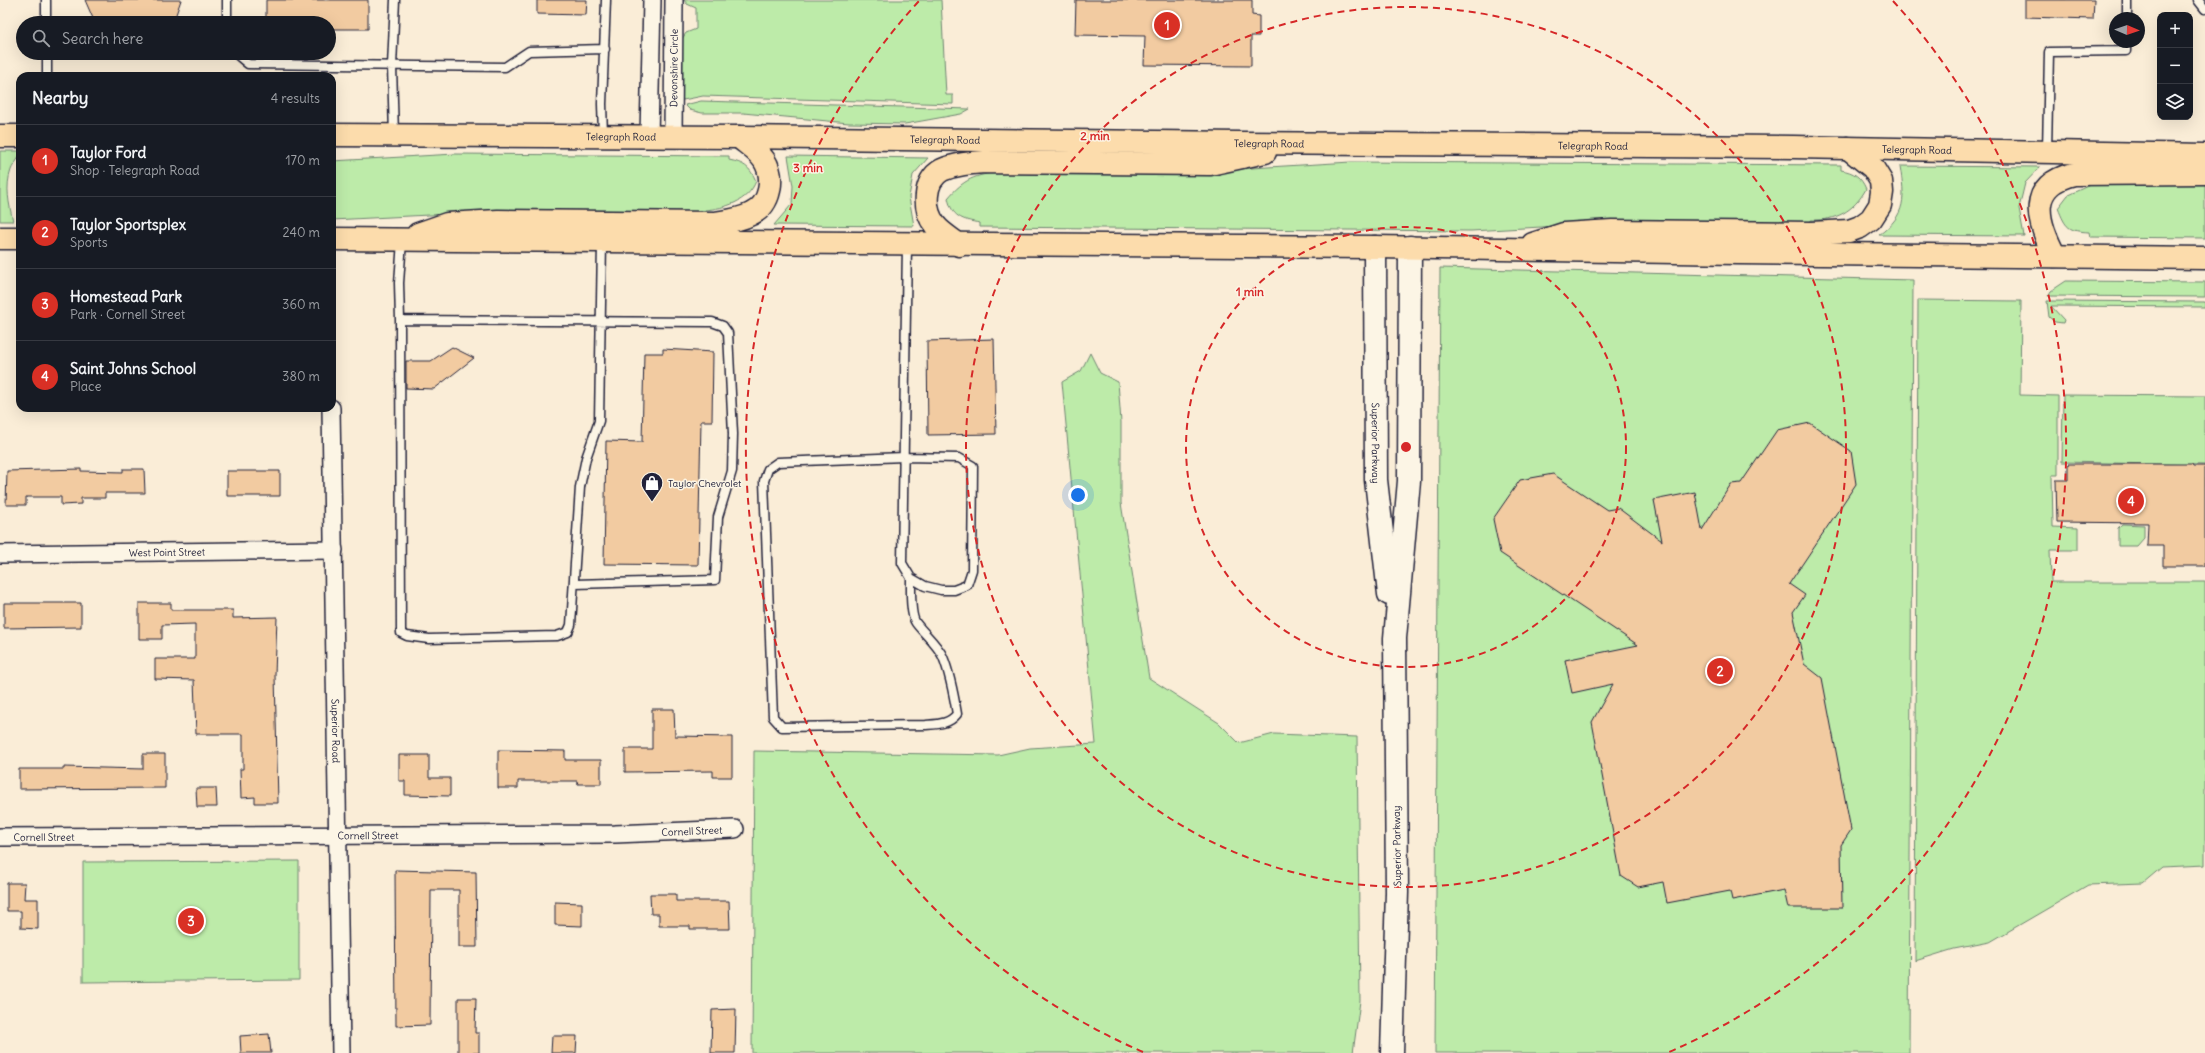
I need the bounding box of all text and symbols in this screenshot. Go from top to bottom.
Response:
pin: 1 [1154,10,1180,40]
north arrow [2109,12,2145,48]
map controls [2157,12,2193,120]
button: + [2157,12,2193,48]
search box [16,16,336,60]
icon: search [30,27,52,49]
text: Search here [62,29,143,48]
street label: Devonshire Circle [667,29,680,107]
button: − [2157,48,2193,84]
button: layers [2157,84,2193,120]
text: Nearby [32,87,88,109]
text: 4 results [271,90,320,107]
text: 2 min [1080,128,1110,143]
street label: Telegraph Road [586,130,656,143]
street label: Telegraph Road [910,133,980,146]
street label: Telegraph Road [1234,136,1304,150]
street label: Telegraph Road [1558,139,1628,152]
street label: Telegraph Road [1882,142,1952,157]
text: Taylor Ford [70,143,146,162]
text: 1 [42,152,48,169]
text: 170 m [285,152,320,169]
text: 3 min [793,160,823,175]
text: Shop · Telegraph Road [70,162,200,179]
text: Taylor Sportsplex [70,215,186,234]
text: 2 [41,224,49,241]
text: 240 m [283,224,320,241]
text: Sports [70,234,108,251]
text: 1 min [1236,284,1264,299]
text: Homestead Park [70,287,182,306]
text: 3 [41,296,49,313]
text: 360 m [282,296,320,313]
text: Park · Cornell Street [70,306,185,323]
text: Saint Johns School [70,359,196,378]
text: 4 [41,368,49,385]
text: 380 m [282,368,320,385]
text: Place [70,378,101,395]
street label: Superior Parkway [1369,403,1383,484]
centre of rings [1399,440,1413,454]
shop icon: Taylor Chevrolet [639,470,665,503]
place label: Taylor Chevrolet [668,477,742,490]
your location [1068,485,1088,505]
pin: 4 [2118,486,2144,516]
street label: West Point Street [129,545,206,559]
pin: 2 [1707,656,1733,686]
street label: Superior Road [329,699,343,763]
street label: Superior Parkway [1390,806,1404,886]
street label: Cornell Street [661,823,723,839]
street label: Cornell Street [337,829,399,842]
street label: Cornell Street [13,830,75,843]
pin: 3 [178,906,204,936]

